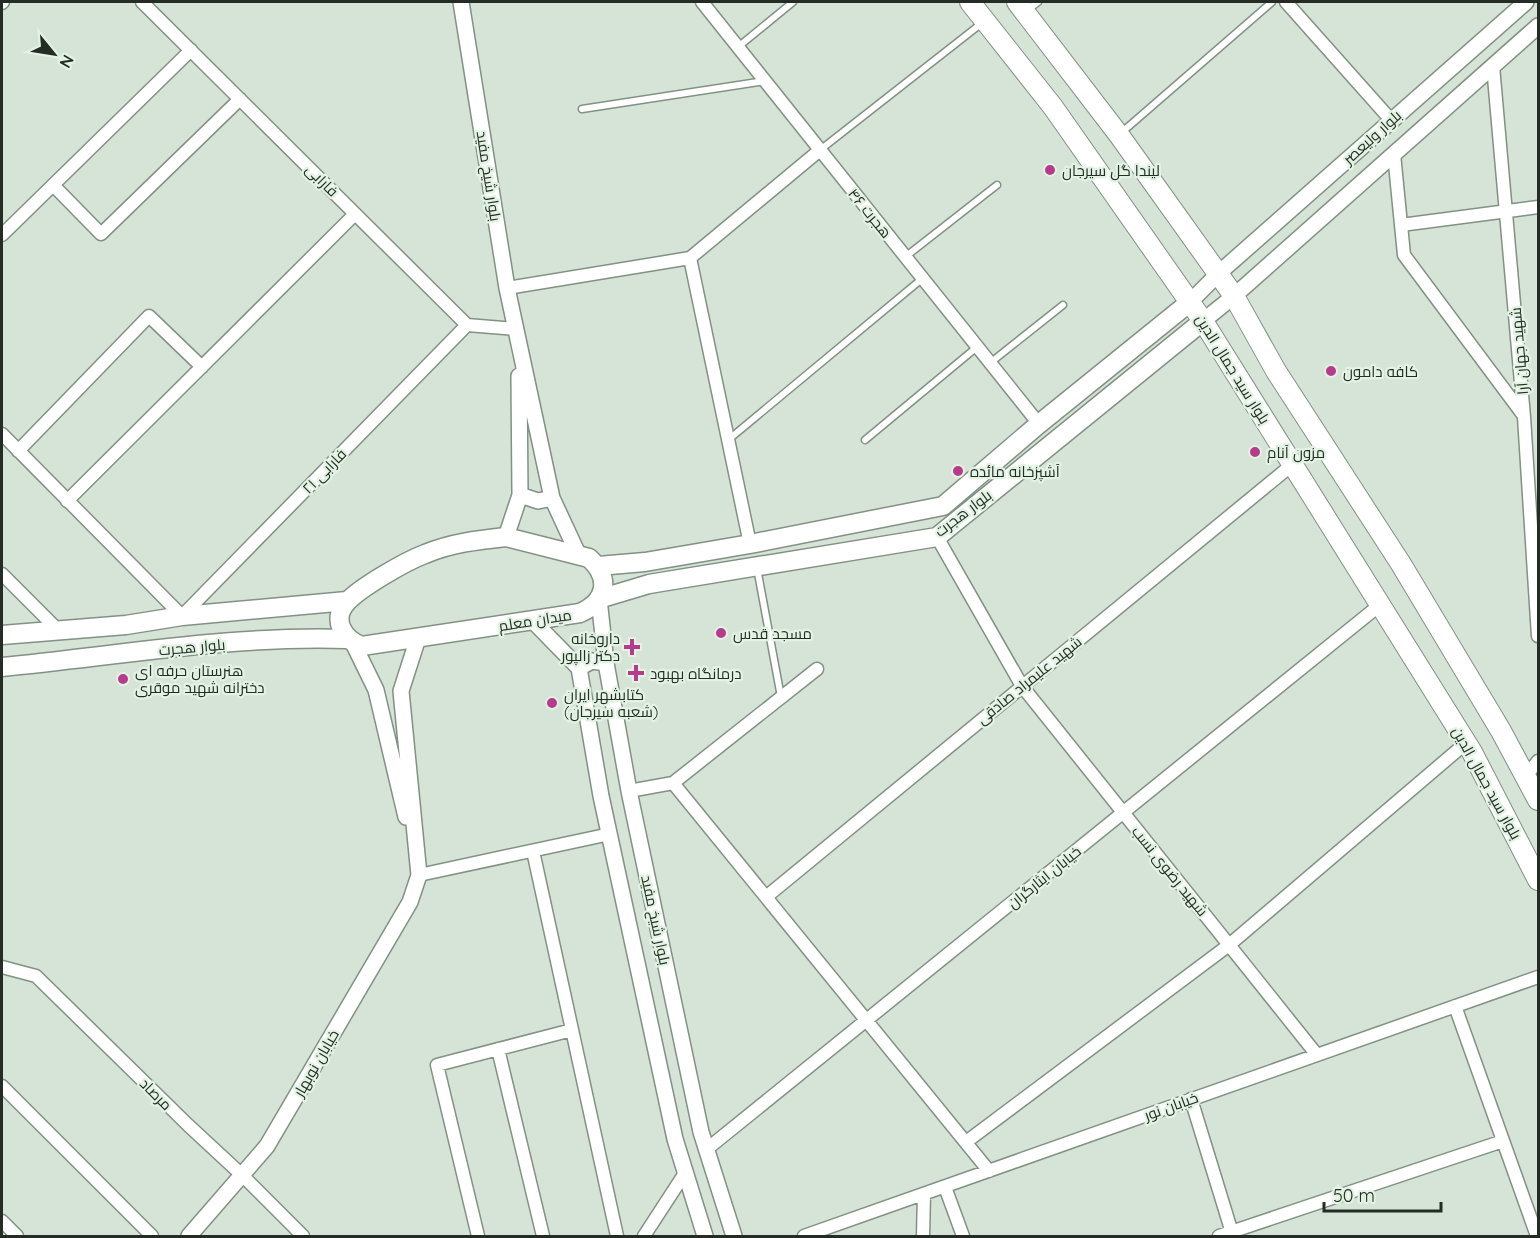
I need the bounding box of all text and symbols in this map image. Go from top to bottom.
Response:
north arrow [24,24,84,84]
text: N [55,51,79,72]
street label: بلوار ولیعصر [1338,106,1405,169]
street label: بلوار شیخ مفید [470,129,506,223]
street label: فارابی [301,160,342,201]
place label: لیندا گل سیرجان [1062,161,1160,181]
marker: لیندا گل سیرجان [1043,163,1057,177]
street label: هجرت ۴۶ [844,184,896,242]
street label: شهید جهان آرا [1506,306,1533,395]
street label: بلوار سید جمال الدین [1191,311,1274,428]
place label: کافه دامون [1343,362,1418,382]
marker: کافه دامون [1324,364,1338,378]
place label: مزون آنام [1267,443,1325,463]
street label: فارابی ۲۱ [298,444,351,498]
marker: مزون آنام [1248,445,1262,459]
place label: آشپزخانه مائده [970,462,1060,482]
marker: آشپزخانه مائده [951,464,965,478]
street label: بلوار هجرت [931,485,995,541]
street label: میدان معلم [497,605,573,636]
place label: مسجد قدس [733,624,812,644]
marker: مسجد قدس [714,626,728,640]
place label: داروخانه دکتر زالپور [560,629,620,666]
street label: شهید علیمراد صادقی [972,632,1086,729]
street label: بلوار هجرت [158,635,226,659]
marker: داروخانه دکتر زالپور [625,640,639,654]
place label: هنرستان حرفه ای دخترانه شهید موقری [135,661,264,698]
marker: درمانگاه بهبود [627,664,645,682]
place label: درمانگاه بهبود [650,664,741,684]
marker: هنرستان حرفه ای دخترانه شهید موقری [116,672,130,686]
place label: کتابشهر ایران (شعبه سیرجان) [564,685,658,722]
marker: کتابشهر ایران (شعبه سیرجان) [545,696,559,710]
street label: بلوار سید جمال الدین [1447,723,1526,843]
street label: شهید رضوی نسب [1127,822,1212,921]
street label: خیابان ایثارگران [1003,842,1085,913]
street label: بلوار شیخ مفید [635,873,675,967]
street label: خیابان نوبهار [289,1026,344,1101]
street label: مرصاد [136,1074,176,1114]
street label: خیابان نور [1140,1087,1201,1126]
scale bar [1324,1175,1441,1213]
text: 50 m [1333,1184,1375,1207]

